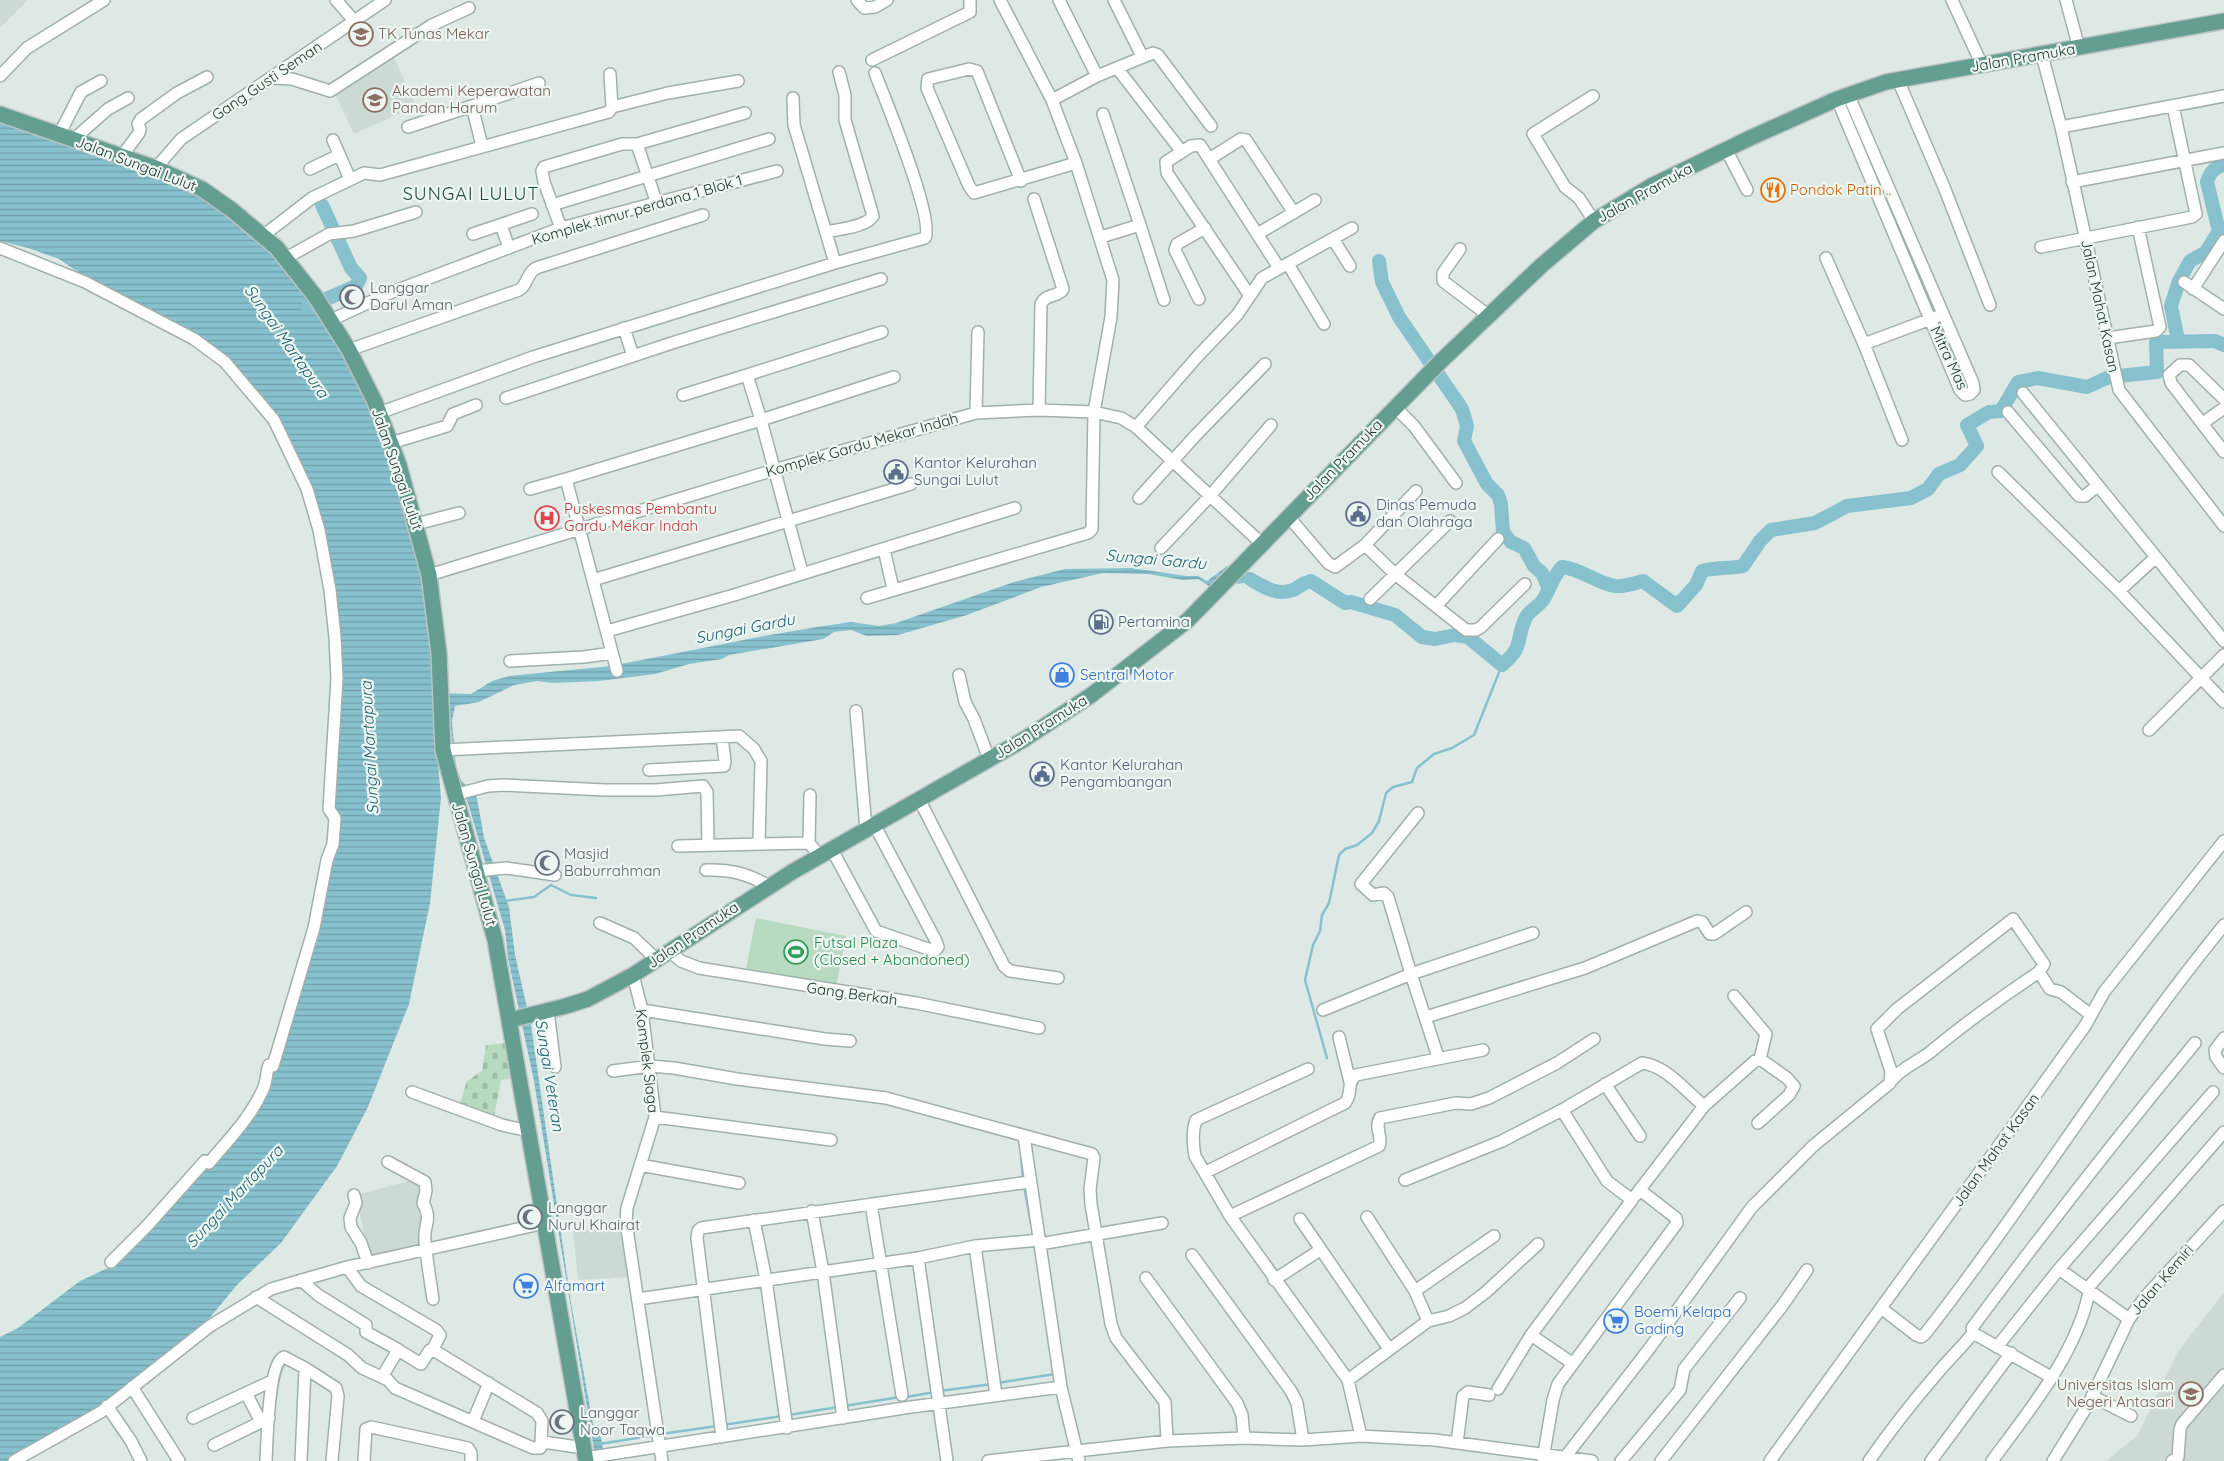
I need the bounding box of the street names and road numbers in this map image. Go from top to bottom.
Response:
street label: Gang Gusti Seman [208,37,325,124]
street label: Jalan Pramuka [1969,39,2077,76]
street label: Jalan Sungai Lulut [73,132,199,195]
street label: Jalan Pramuka [1594,159,1696,227]
street label: Komplek timur perdana 1 Blok 1 [529,170,744,249]
street label: Jalan Mahat Kasan [2077,238,2124,374]
street label: Mitra Mas [1926,323,1972,393]
street label: Jalan Sungai Lulut [368,405,427,532]
street label: Komplek Gardu Mekar Indah [763,408,960,481]
street label: Jalan Pramuka [1299,415,1386,504]
street label: Jalan Pramuka [991,690,1091,763]
street label: Jalan Sungai Lulut [448,800,501,928]
street label: Jalan Pramuka [644,897,742,972]
street label: Gang Berkah [805,978,899,1009]
street label: Komplek Siaga [632,1008,663,1114]
street label: Jalan Mahat Kasan [1948,1089,2043,1210]
street label: Jalan Kemiri [2126,1241,2197,1319]

